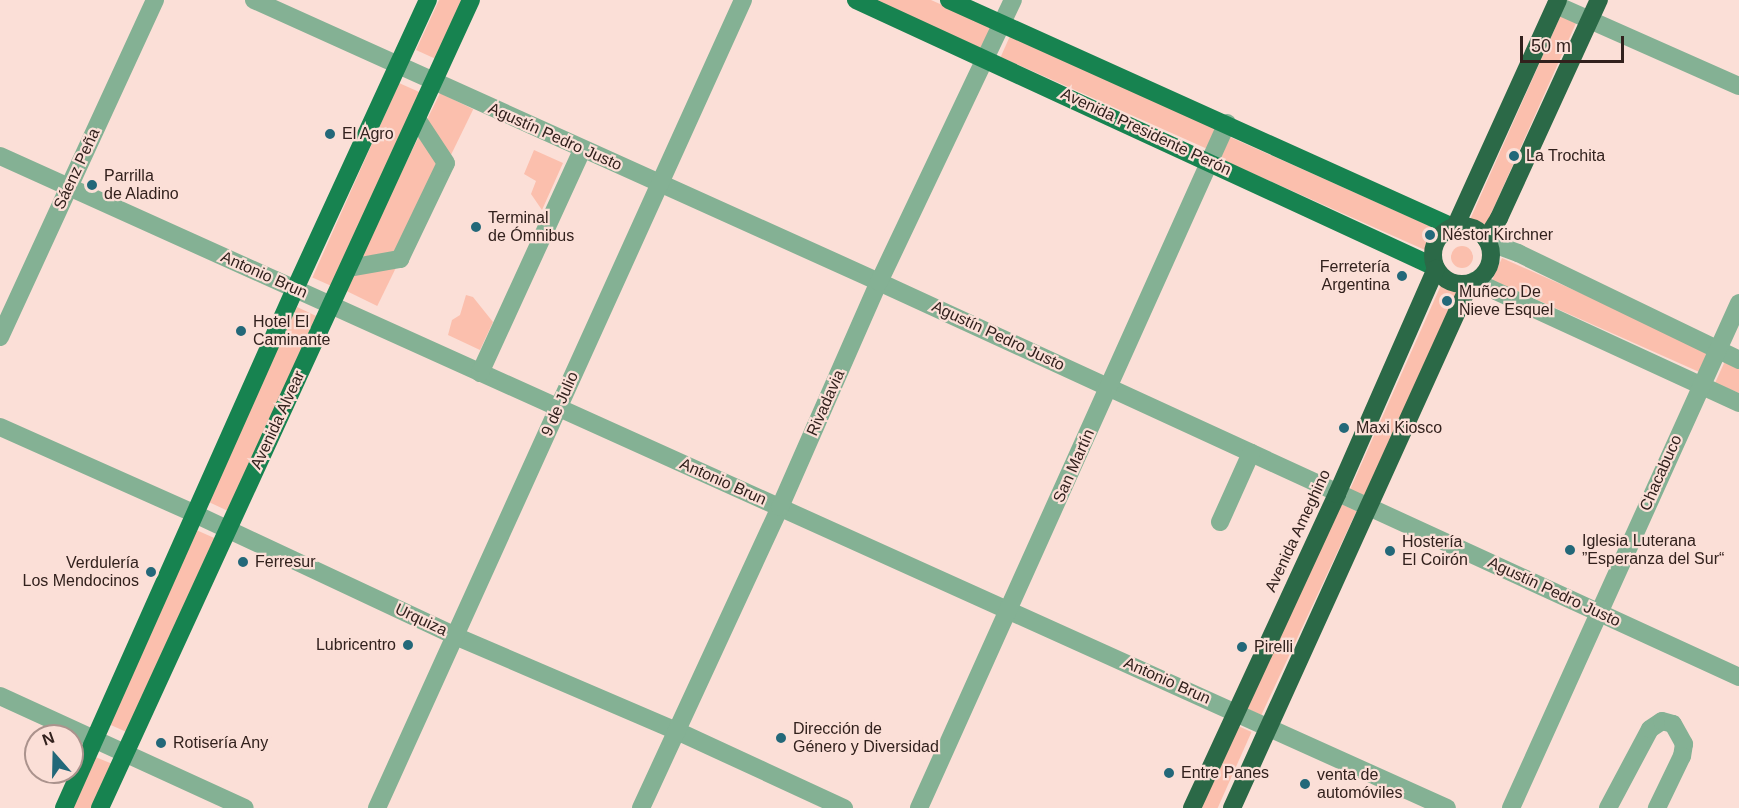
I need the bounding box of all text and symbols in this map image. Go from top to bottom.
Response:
scale bar [1523,24,1626,62]
text: 50 m [1531,36,1571,56]
street label: Avenida Presidente Perón [1058,84,1234,180]
street label: Agustín Pedro Justo [485,99,625,175]
place label: El Agro [342,124,394,144]
street label: Sáenz Peña [50,125,104,213]
marker: El Agro [323,127,337,141]
place label: La Trochita [1526,146,1605,166]
marker: La Trochita [1507,149,1521,163]
place label: Parrilla de Aladino [104,166,180,204]
marker: Parrilla de Aladino [85,178,99,192]
place label: Terminal de Ómnibus [488,208,574,246]
marker: Terminal de Ómnibus [469,220,483,234]
place label: Néstor Kirchner [1442,225,1553,245]
marker: Néstor Kirchner [1423,228,1437,242]
street label: Antonio Brun [218,247,310,303]
place label: Ferretería Argentina [1320,257,1390,295]
marker: Ferretería Argentina [1395,269,1409,283]
place label: Muñeco De Nieve Esquel [1459,282,1553,320]
marker: Muñeco De Nieve Esquel [1440,294,1454,308]
street label: Agustín Pedro Justo [929,297,1067,375]
place label: Hotel El Caminante [253,312,330,350]
marker: Hotel El Caminante [234,324,248,338]
street label: Avenida Alvear [247,367,309,473]
street label: Rivadavia [803,367,849,439]
street label: 9 de Julio [537,369,583,439]
place label: Maxi Kiosco [1356,418,1442,438]
marker: Maxi Kiosco [1337,421,1351,435]
street label: San Martín [1049,426,1099,506]
street label: Chacabuco [1636,432,1686,514]
street label: Antonio Brun [677,454,769,510]
street label: Avenida Ameghino [1261,466,1335,596]
place label: Iglesia Luterana ”Esperanza del Sur“ [1582,531,1724,569]
place label: Hostería El Coirón [1402,532,1468,570]
marker: Iglesia Luterana ”Esperanza del Sur“ [1563,543,1577,557]
marker: Hostería El Coirón [1383,544,1397,558]
place label: Ferresur [255,552,315,572]
place label: Verdulería Los Mendocinos [22,553,139,591]
street label: Agustín Pedro Justo [1485,553,1623,631]
marker: Ferresur [236,555,250,569]
marker: Verdulería Los Mendocinos [144,565,158,579]
street label: Urquiza [392,600,450,640]
place label: Lubricentro [316,635,396,655]
place label: Pirelli [1254,637,1293,657]
marker: Lubricentro [401,638,415,652]
marker: Pirelli [1235,640,1249,654]
street label: Antonio Brun [1121,653,1213,709]
place label: Dirección de Género y Diversidad [793,719,939,757]
north arrow [24,724,84,784]
text: N [40,729,57,748]
marker: Dirección de Género y Diversidad [774,731,788,745]
place label: Rotisería Any [173,733,269,753]
marker: Rotisería Any [154,736,168,750]
place label: Entre Panes [1181,763,1269,783]
place label: venta de automóviles [1317,765,1402,803]
marker: Entre Panes [1162,766,1176,780]
marker: venta de automóviles [1298,777,1312,791]

